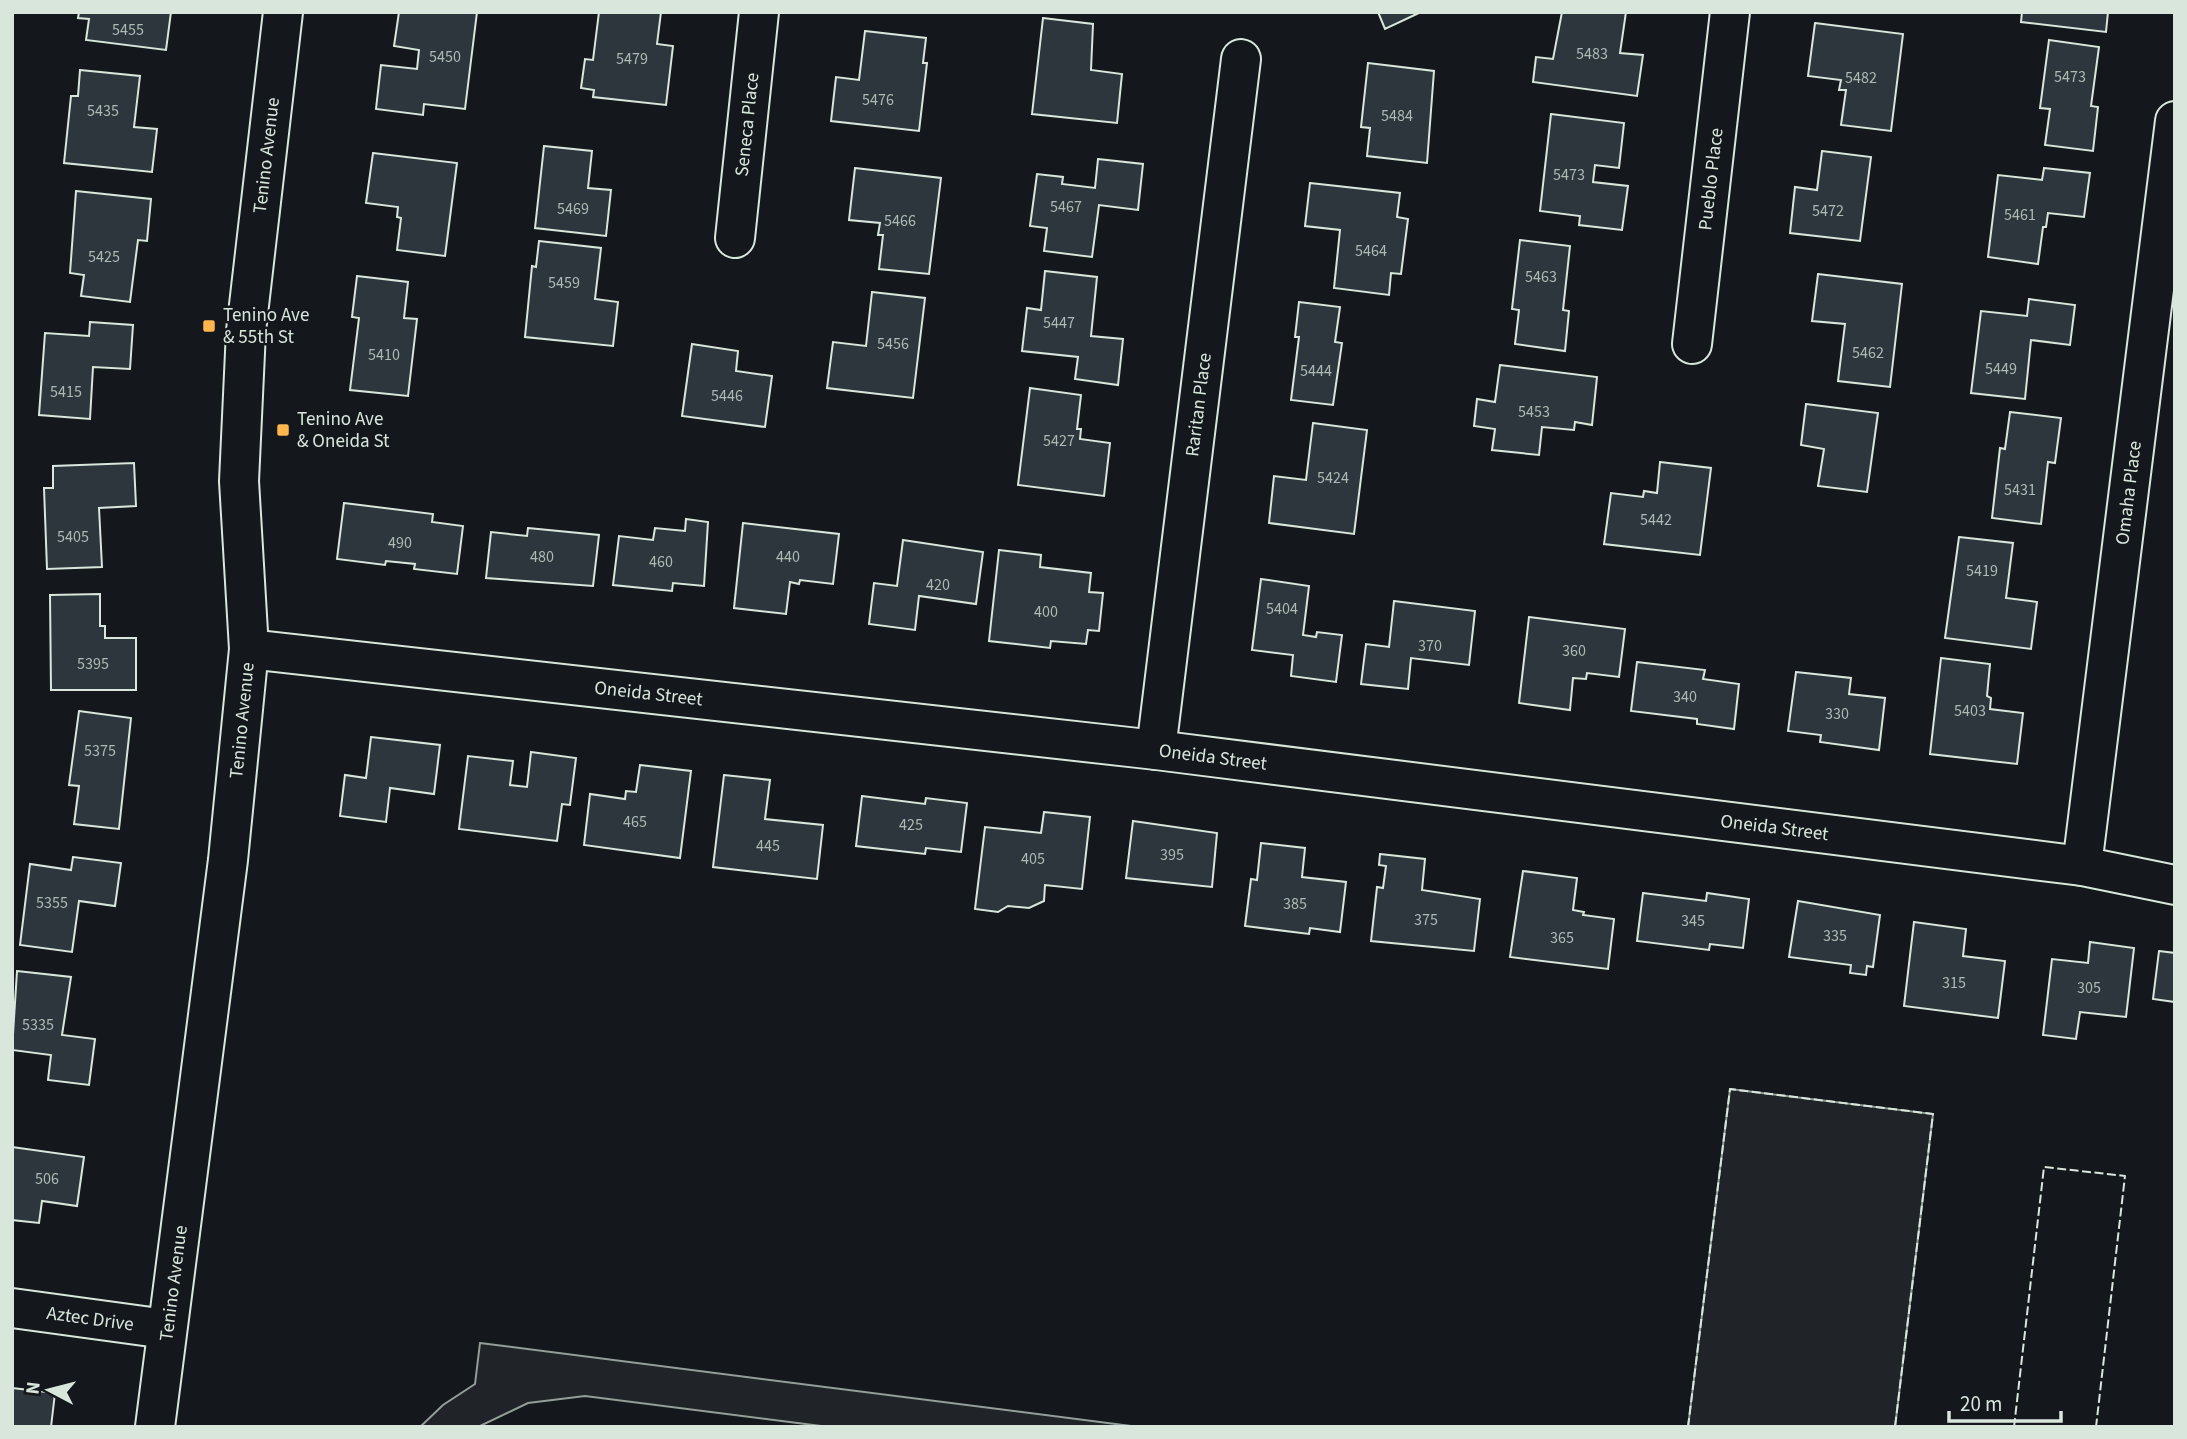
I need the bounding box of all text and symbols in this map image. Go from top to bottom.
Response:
house number: 5455 [112,19,144,41]
house number: 5483 [1576,43,1608,65]
house number: 5450 [429,46,461,68]
house number: 5479 [616,48,648,70]
house number: 5473 [2054,66,2086,88]
house number: 5482 [1845,67,1877,89]
street label: Seneca Place [728,71,766,178]
house number: 5476 [862,89,894,111]
street label: Tenino Avenue [246,96,287,215]
house number: 5435 [87,100,119,122]
house number: 5484 [1381,105,1413,127]
street label: Pueblo Place [1692,126,1730,232]
house number: 5473 [1553,164,1585,186]
house number: 5467 [1050,196,1082,218]
house number: 5469 [557,198,589,220]
house number: 5472 [1812,200,1844,222]
house number: 5461 [2004,204,2036,226]
house number: 5466 [884,210,916,232]
house number: 5464 [1355,240,1387,262]
house number: 5425 [88,246,120,268]
house number: 5463 [1525,266,1557,288]
house number: 5459 [548,272,580,294]
place label: Tenino Ave & 55th St [223,302,309,351]
house number: 5447 [1043,312,1075,334]
marker: Tenino Ave & 55th St [201,318,217,334]
house number: 5456 [877,333,909,355]
house number: 5462 [1852,342,1884,364]
house number: 5410 [368,344,400,366]
street label: Raritan Place [1179,351,1218,458]
house number: 5449 [1985,358,2017,380]
house number: 5444 [1300,360,1332,382]
house number: 5415 [50,381,82,403]
house number: 5446 [711,385,743,407]
house number: 5453 [1518,401,1550,423]
place label: Tenino Ave & Oneida St [297,406,390,455]
marker: Tenino Ave & Oneida St [275,422,291,438]
house number: 5427 [1043,430,1075,452]
street label: Omaha Place [2109,439,2148,546]
house number: 5424 [1317,467,1349,489]
house number: 5431 [2004,479,2036,501]
house number: 5442 [1640,509,1672,531]
house number: 5405 [57,526,89,548]
house number: 490 [388,532,412,554]
house number: 480 [530,546,554,568]
house number: 440 [776,546,800,568]
house number: 460 [649,551,673,573]
house number: 5419 [1966,560,1998,582]
house number: 420 [926,574,950,596]
house number: 5404 [1266,598,1298,620]
house number: 400 [1034,601,1058,623]
house number: 370 [1418,635,1442,657]
house number: 360 [1562,640,1586,662]
house number: 5395 [77,653,109,675]
street label: Tenino Avenue [223,661,261,780]
street label: Oneida Street [593,674,705,713]
house number: 340 [1673,686,1697,708]
house number: 5403 [1954,700,1986,722]
house number: 330 [1825,703,1849,725]
street label: Oneida Street [1157,737,1269,777]
house number: 5375 [84,740,116,762]
street label: Oneida Street [1719,807,1831,848]
house number: 465 [623,811,647,833]
house number: 425 [899,814,923,836]
house number: 445 [756,835,780,857]
house number: 395 [1160,844,1184,866]
house number: 405 [1021,848,1045,870]
house number: 5355 [36,892,68,914]
house number: 385 [1283,893,1307,915]
house number: 375 [1414,909,1438,931]
house number: 345 [1681,910,1705,932]
house number: 335 [1823,925,1847,947]
house number: 365 [1550,927,1574,949]
house number: 315 [1942,972,1966,994]
house number: 305 [2077,977,2101,999]
house number: 5335 [22,1014,54,1036]
house number: 506 [35,1168,59,1190]
street label: Tenino Avenue [153,1224,194,1343]
street label: Aztec Drive [45,1299,136,1338]
north arrow [14,1355,84,1425]
text: N [19,1380,48,1396]
scale bar [1949,1380,2061,1424]
text: 20 m [1960,1389,2002,1419]

